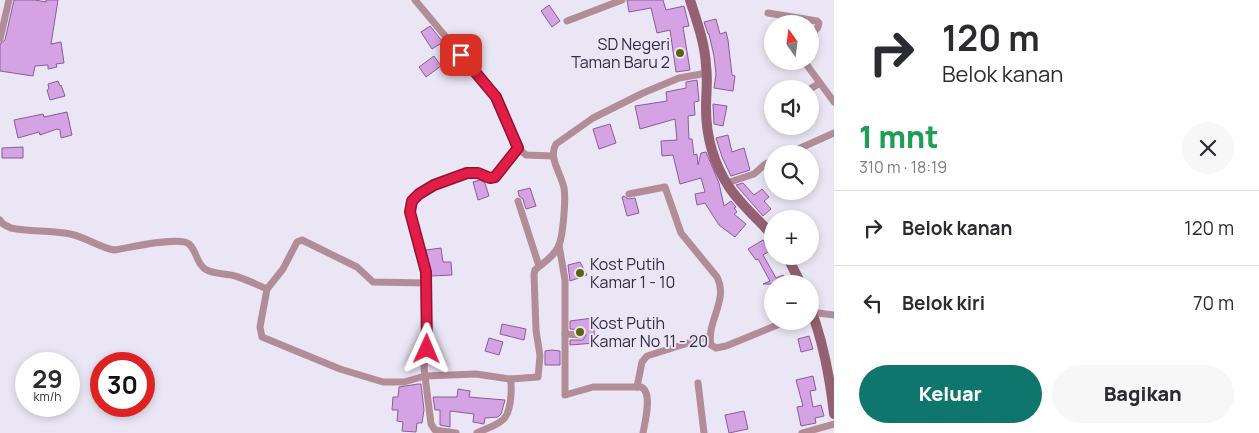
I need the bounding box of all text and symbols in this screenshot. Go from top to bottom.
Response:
text: 120 m [942,14,1040,62]
north arrow [764,15,819,70]
map controls [764,15,819,330]
icon: right [859,20,924,85]
place label: SD Negeri Taman Baru 2 [571,33,670,73]
pin [440,34,482,76]
icon: arrive [447,41,475,69]
marker: SD Negeri Taman Baru 2 [674,47,686,59]
text: Belok kanan [942,59,1063,89]
button: sound [764,80,819,135]
text: 1 mnt [859,116,939,157]
button: close [1182,122,1234,174]
button: search [764,145,819,200]
text: 310 m · 18:19 [859,156,947,178]
button: + [764,210,819,265]
icon: right [859,214,887,242]
text: Belok kanan [902,215,1012,241]
text: 120 m [1184,215,1234,241]
place label: Kost Putih Kamar 1 - 10 [590,253,675,293]
marker: Kost Putih Kamar 1 - 10 [574,267,586,279]
button: − [764,275,819,330]
icon: left [859,289,887,317]
text: Belok kiri [902,290,985,316]
text: 70 m [1193,290,1234,316]
place label: Kost Putih Kamar No 11 - 20 [590,312,708,352]
position arrow [400,322,452,374]
marker: Kost Putih Kamar No 11 - 20 [574,326,586,338]
speed limit sign: 30 [90,352,155,417]
text: 29 [32,361,63,396]
button: Keluar [859,365,1042,423]
button: Bagikan [1052,365,1234,423]
text: km/h [34,388,61,405]

